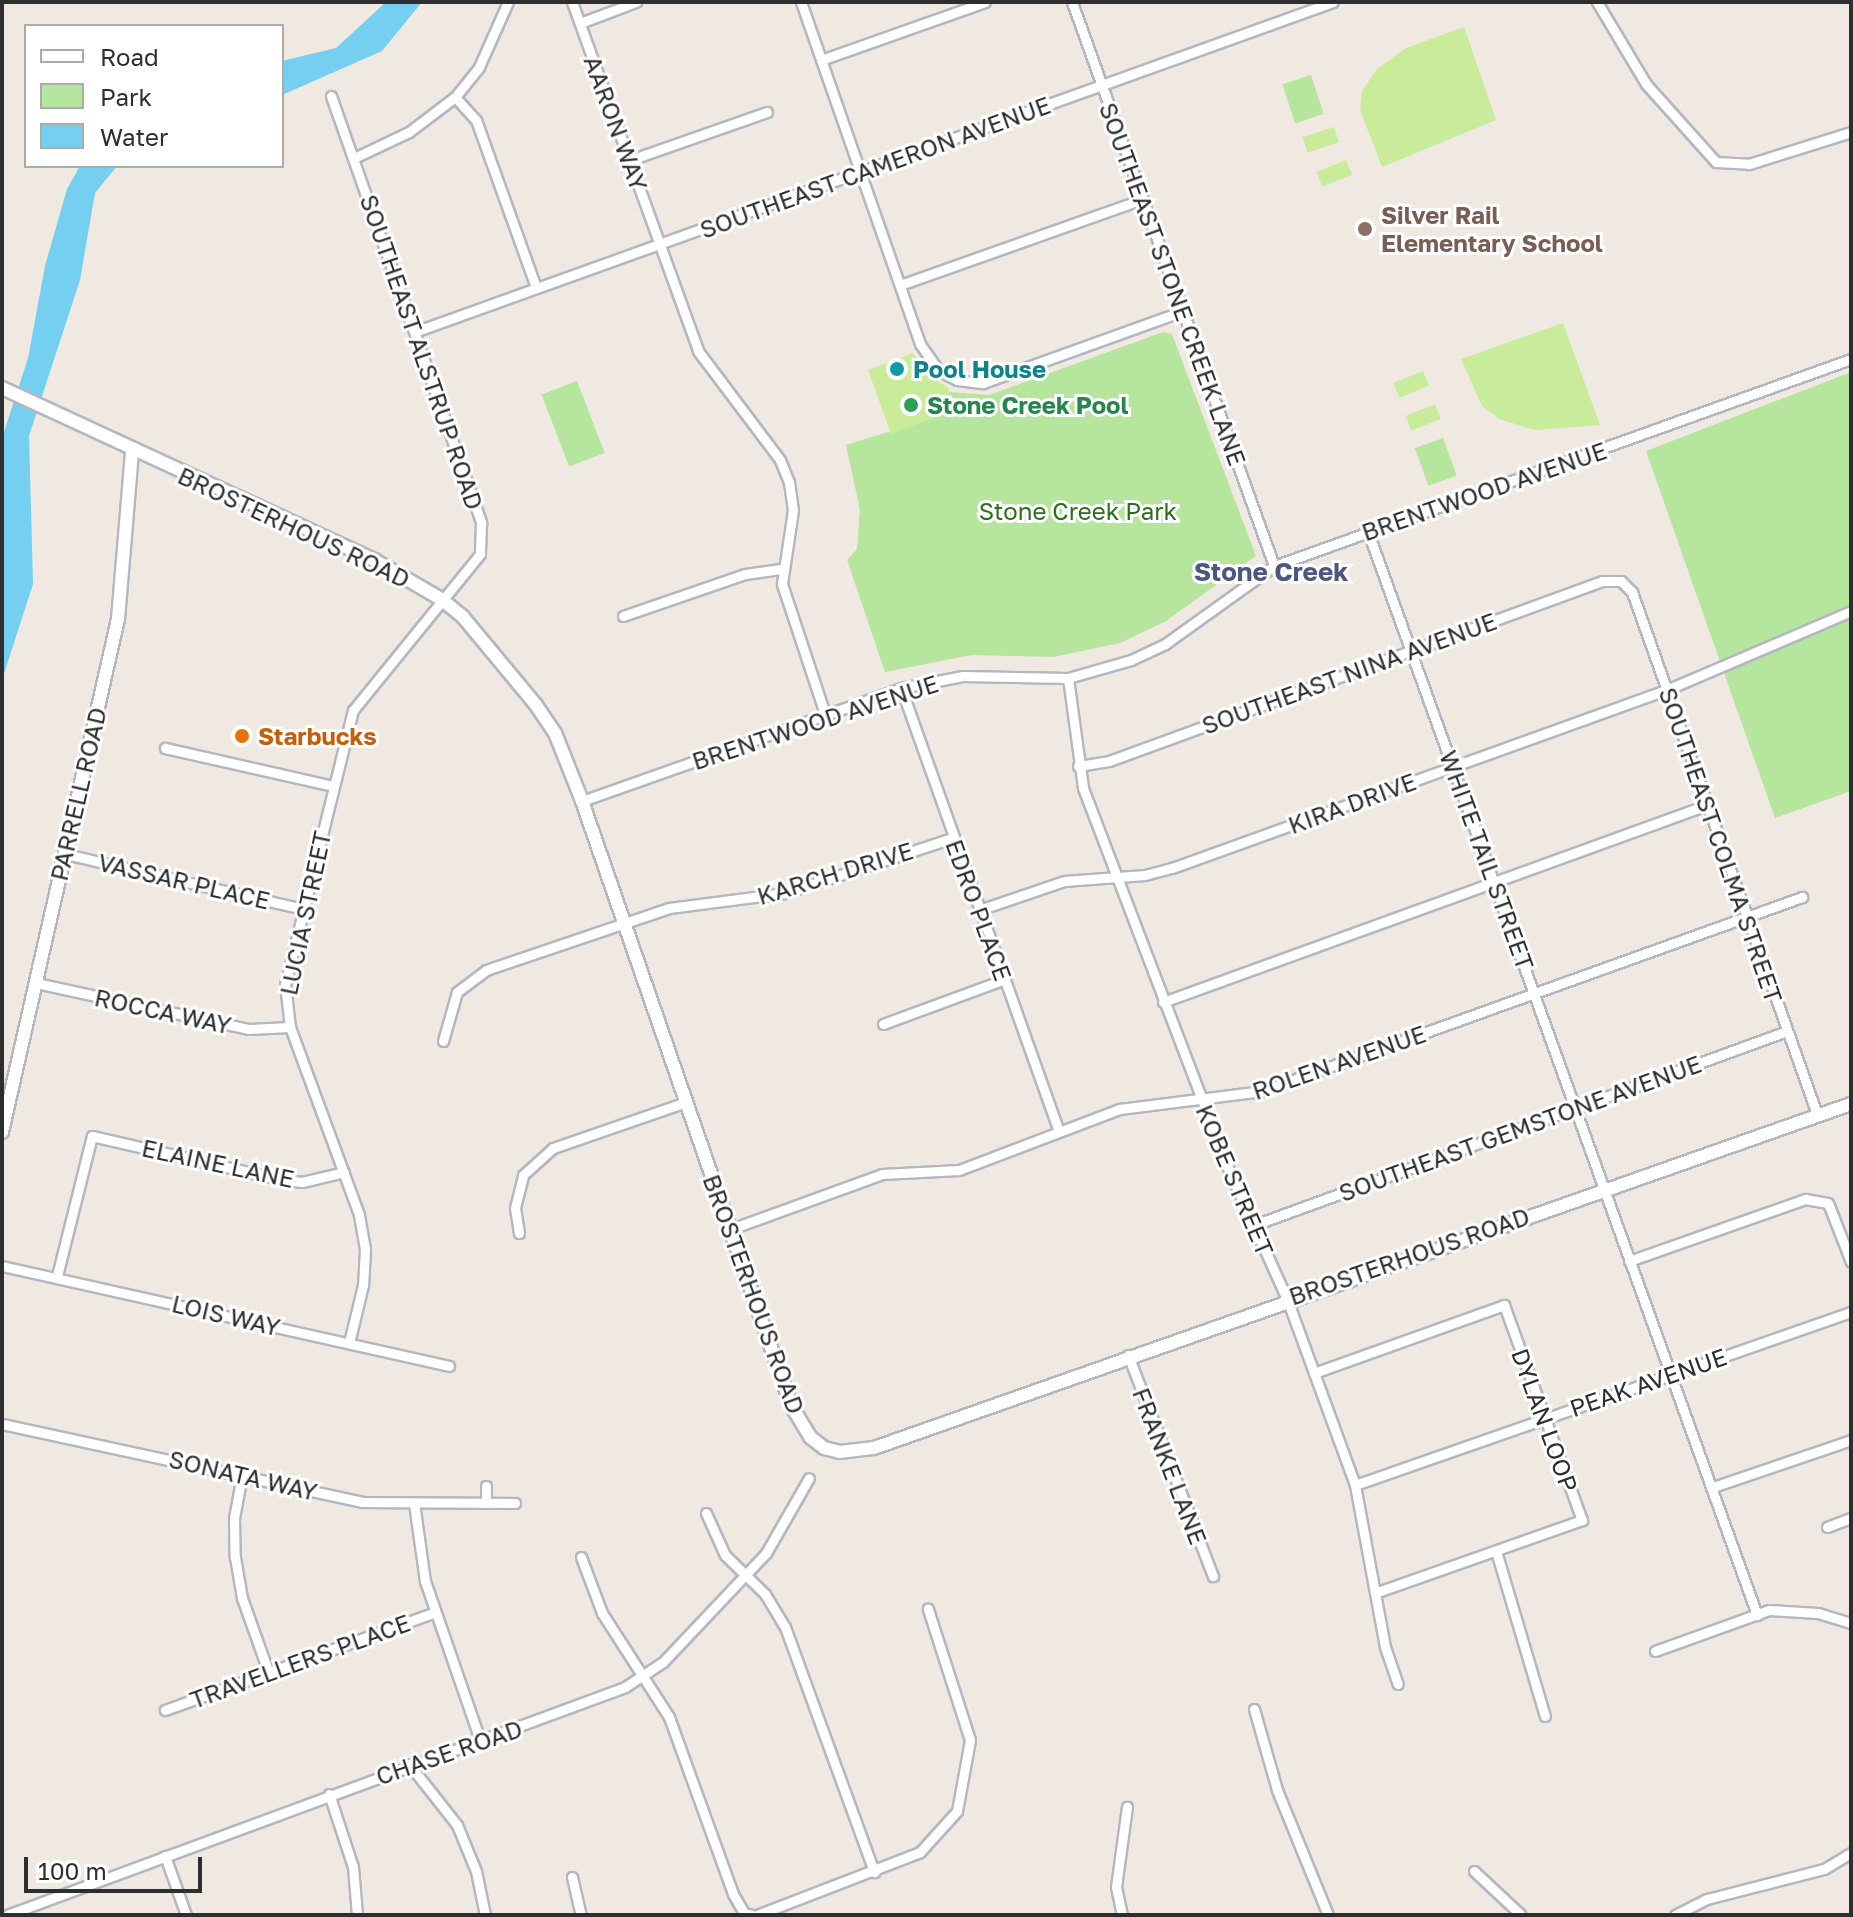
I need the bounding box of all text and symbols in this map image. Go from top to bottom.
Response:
legend [24,24,284,168]
text: Road [100,42,159,71]
street label: AARON WAY [578,52,654,194]
text: Park [100,82,152,111]
street label: SOUTHEAST CAMERON AVENUE [696,90,1054,244]
street label: SOUTHEAST STONE CREEK LANE [1094,99,1252,469]
text: Water [100,122,168,151]
street label: SOUTHEAST ALSTRUP ROAD [354,191,490,513]
place label: Silver Rail Elementary School [1381,201,1603,257]
marker: Silver Rail Elementary School [1356,220,1374,238]
place label: Pool House [913,355,1046,383]
marker: Pool House [888,360,906,378]
place label: Stone Creek Pool [927,391,1128,419]
marker: Stone Creek Pool [902,396,920,414]
street label: BRENTWOOD AVENUE [1358,436,1610,546]
street label: BROSTERHOUS ROAD [174,461,414,593]
park label: Stone Creek Park [979,497,1177,525]
district label: Stone Creek [1194,556,1348,588]
street label: SOUTHEAST NINA AVENUE [1198,606,1500,740]
street label: BRENTWOOD AVENUE [688,669,942,775]
street label: SOUTHEAST COLMA STREET [1653,684,1789,1006]
street label: PARRELL ROAD [44,705,112,883]
place label: Starbucks [258,722,377,750]
marker: Starbucks [233,727,251,745]
street label: WHITE TAIL STREET [1434,746,1540,974]
street label: KIRA DRIVE [1284,767,1420,839]
street label: LUCIA STREET [274,828,336,998]
street label: EDRO PLACE [940,835,1018,985]
street label: KARCH DRIVE [754,836,916,910]
street label: VASSAR PLACE [95,847,273,915]
street label: ROCCA WAY [92,982,234,1040]
street label: ROLEN AVENUE [1248,1019,1430,1105]
street label: SOUTHEAST GEMSTONE AVENUE [1335,1049,1705,1207]
street label: KOBE STREET [1190,1100,1280,1260]
street label: ELAINE LANE [139,1133,297,1193]
street label: BROSTERHOUS ROAD [697,1170,811,1418]
street label: BROSTERHOUS ROAD [1285,1201,1533,1311]
street label: LOIS WAY [169,1289,283,1341]
street label: PEAK AVENUE [1566,1342,1730,1422]
street label: DYLAN LOOP [1506,1345,1584,1495]
street label: FRANKE LANE [1127,1384,1213,1548]
street label: SONATA WAY [166,1444,320,1506]
street label: TRAVELLERS PLACE [186,1608,414,1714]
street label: CHASE ROAD [372,1713,526,1791]
scale bar [28,1841,206,1891]
text: 100 m [38,1856,107,1885]

